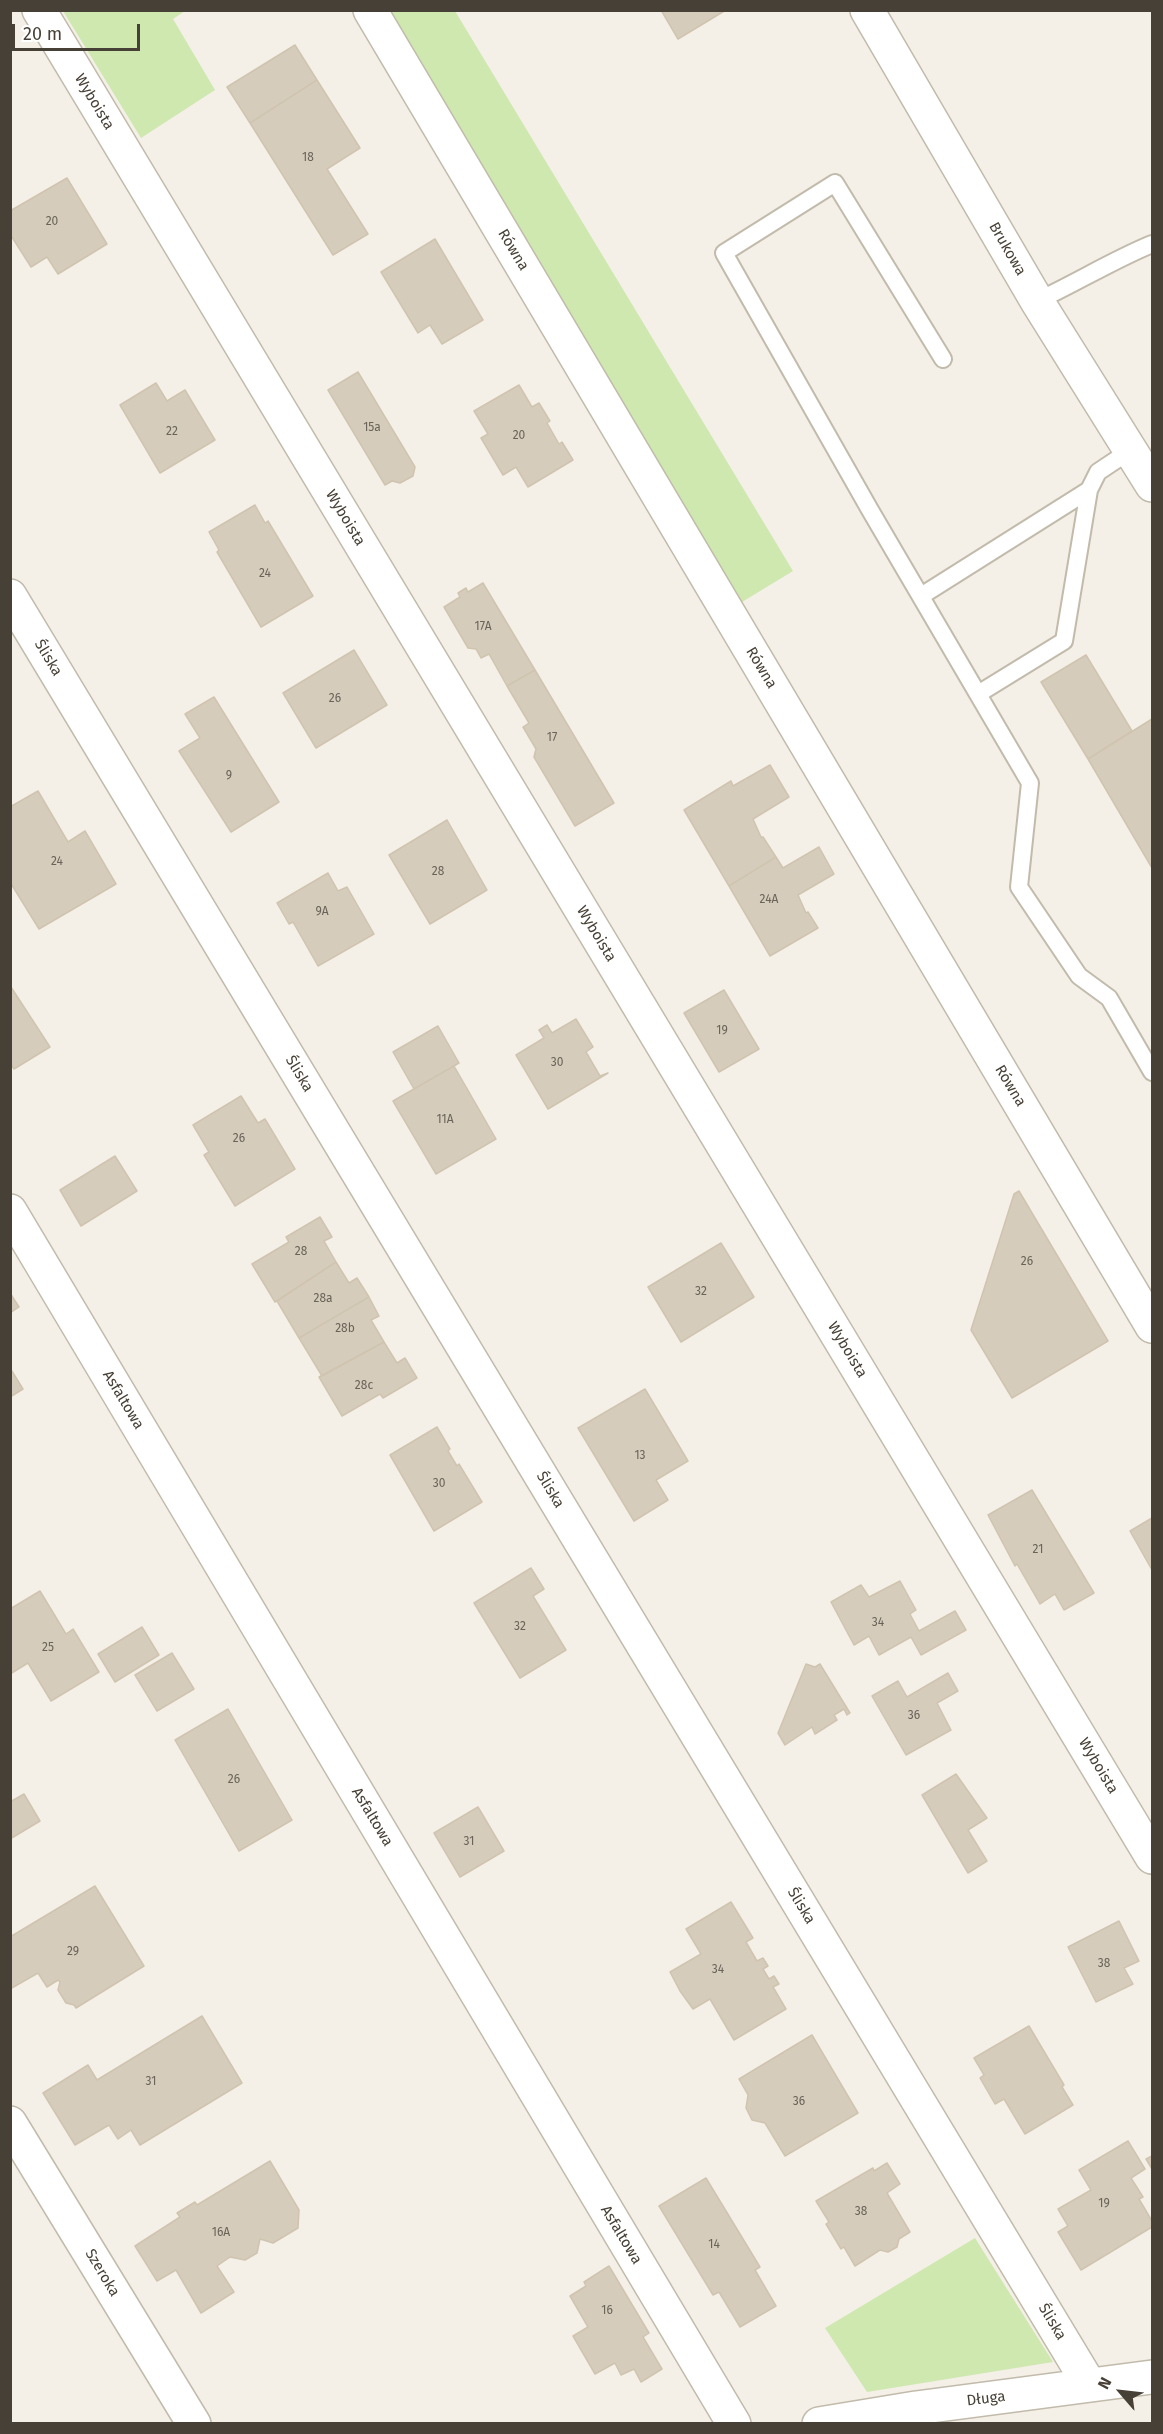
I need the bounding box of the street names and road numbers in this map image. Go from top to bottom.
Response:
street label: Wyboista [70,71,118,133]
street label: Brukowa [985,219,1029,279]
street label: Równa [494,226,532,274]
street label: Wyboista [321,487,369,549]
street label: Śliska [30,636,66,680]
street label: Równa [742,644,780,692]
street label: Wyboista [572,903,620,965]
street label: Śliska [281,1052,317,1096]
street label: Równa [991,1062,1029,1110]
street label: Wyboista [823,1319,871,1381]
street label: Asfaltowa [98,1367,148,1433]
street label: Śliska [532,1468,568,1512]
street label: Wyboista [1074,1735,1122,1797]
street label: Asfaltowa [347,1784,397,1850]
street label: Śliska [783,1884,819,1928]
street label: Asfaltowa [596,2202,646,2268]
street label: Szeroka [81,2246,123,2300]
street label: Śliska [1034,2300,1070,2344]
street label: Długa [966,2388,1006,2410]

